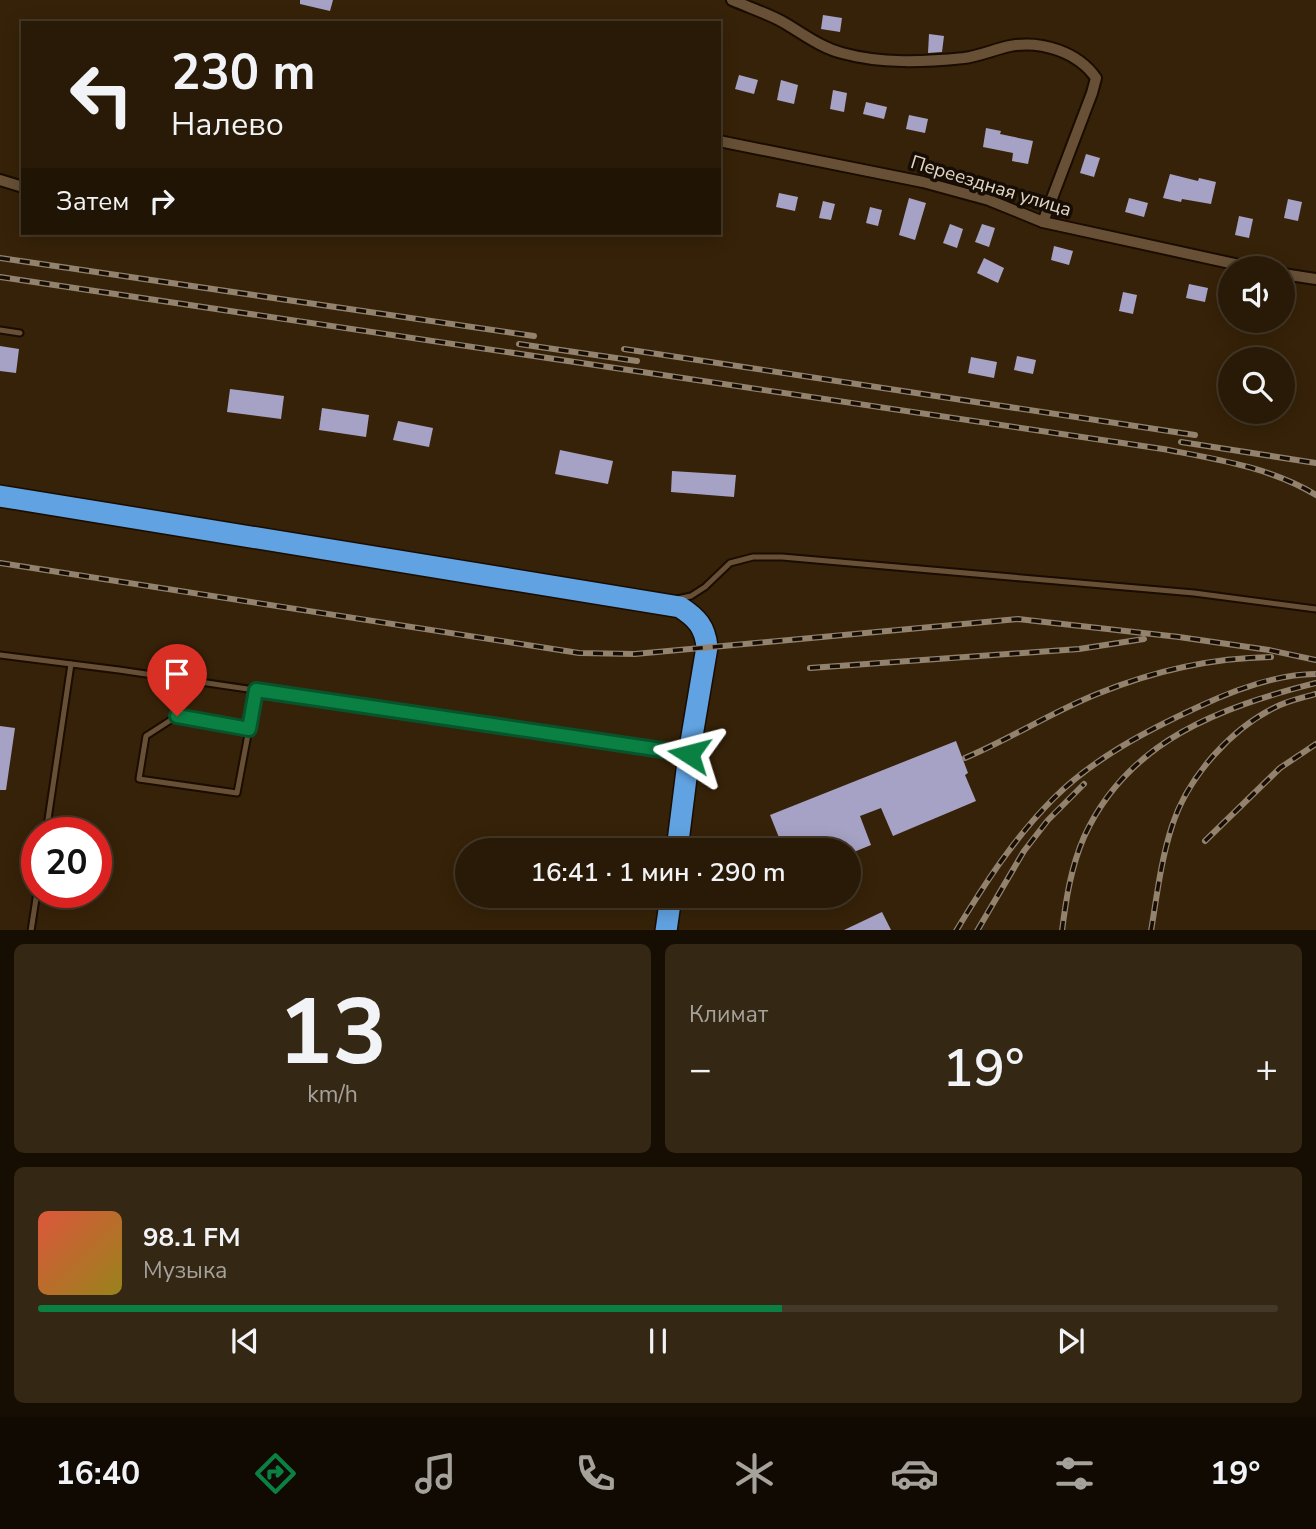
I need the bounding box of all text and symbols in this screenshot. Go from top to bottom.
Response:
text: 230 m [171,39,315,106]
icon: left [56,49,147,140]
text: Налево [171,103,284,146]
street label: Переездная улица [907,149,1075,223]
icon: right [143,182,181,220]
text: Затем [56,184,129,219]
map controls [1218,256,1295,424]
button: sound [1218,256,1295,333]
button: search [1218,347,1295,424]
pin [147,644,207,716]
icon: arrive [158,655,196,693]
position arrow [652,717,726,791]
speed limit sign: 20 [21,817,112,908]
text: 16:41 · 1 мин · 290 m [530,855,786,890]
text: 13 [278,971,387,1095]
text: Климат [689,999,768,1030]
text: 19° [943,1033,1024,1104]
text: − [689,1044,712,1095]
text: + [1255,1044,1278,1095]
text: km/h [307,1079,358,1110]
text: 98.1 FM [143,1220,240,1255]
text: Музыка [143,1255,227,1286]
icon: previous [226,1322,264,1360]
icon: pause [639,1322,677,1360]
icon: next [1052,1322,1090,1360]
icon: directions [251,1449,300,1498]
icon: music [411,1449,460,1498]
icon: phone [571,1449,620,1498]
icon: climate [730,1449,779,1498]
icon: car [890,1449,939,1498]
icon: filters [1050,1449,1099,1498]
text: 16:40 [55,1452,140,1495]
text: 19° [1210,1452,1260,1495]

